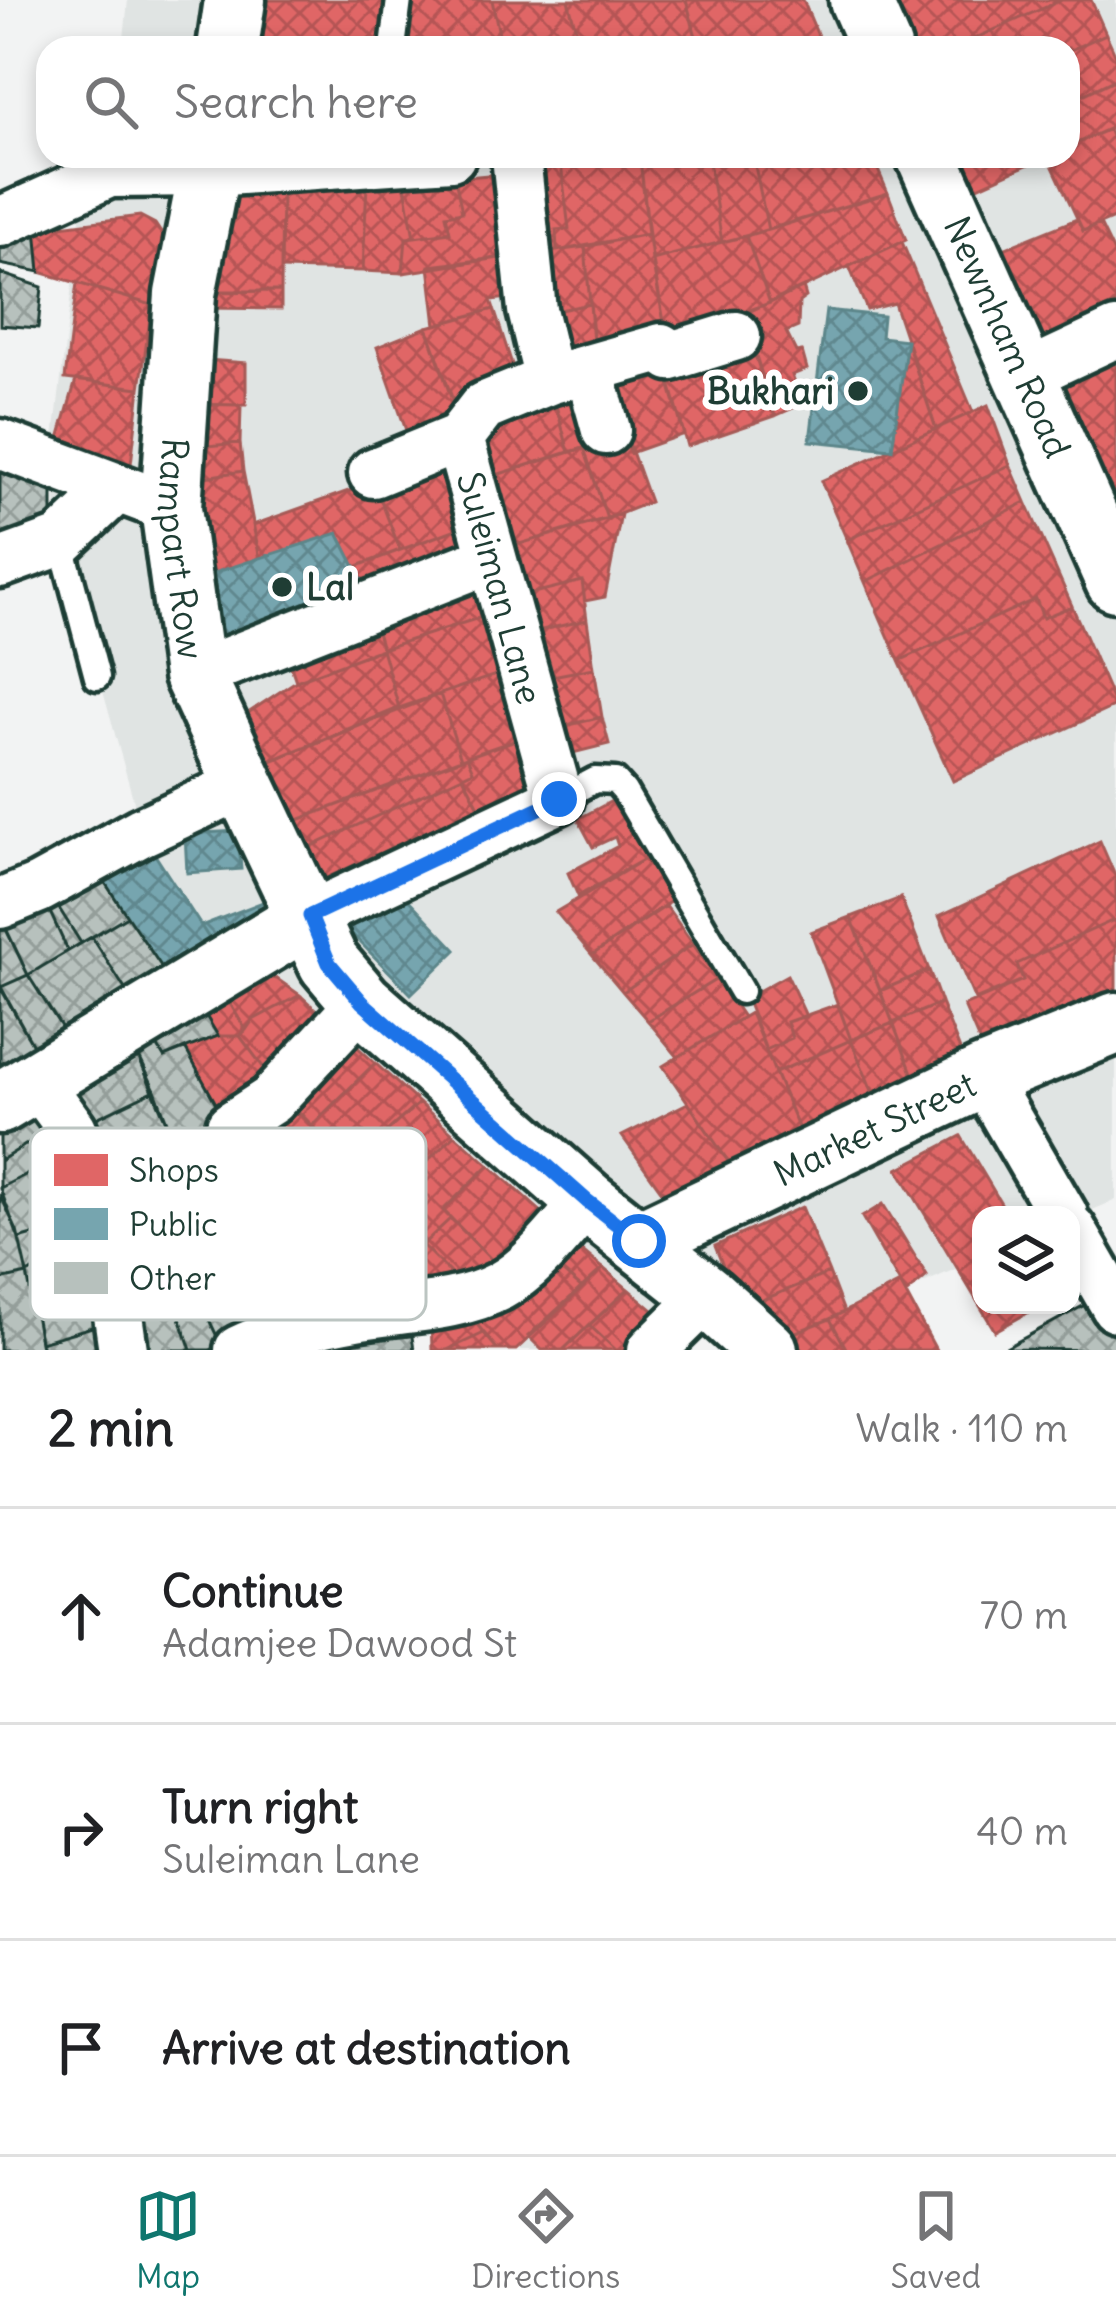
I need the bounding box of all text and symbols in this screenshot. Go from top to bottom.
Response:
search box [36,36,1080,168]
icon: search [78,69,144,135]
text: Search here [174,74,418,130]
street label: Newnham Road [934,210,1080,465]
place label: Bukhari [707,369,834,414]
marker: Bukhari [845,378,871,404]
street label: Rampart Row [148,436,214,662]
street label: Suleiman Lane [447,467,552,709]
place label: Lal [306,565,354,610]
marker: Lal [269,574,295,600]
route end [532,772,586,826]
street label: Market Street [766,1062,983,1196]
legend [30,1128,426,1320]
text: Shops [129,1149,219,1191]
text: Public [129,1203,218,1245]
map controls [972,1206,1080,1314]
button: layers [972,1206,1080,1314]
route start [612,1214,666,1268]
text: Other [129,1257,216,1299]
text: 2 min [48,1396,174,1460]
text: Walk · 110 m [856,1404,1068,1453]
text: Continue [162,1563,344,1619]
icon: ahead [48,1583,114,1649]
text: 70 m [980,1591,1068,1640]
text: Adamjee Dawood St [162,1619,517,1668]
text: Turn right [162,1779,358,1835]
icon: right [48,1799,114,1865]
text: 40 m [976,1807,1068,1856]
text: Suleiman Lane [162,1835,420,1884]
icon: arrive [48,2015,114,2081]
text: Arrive at destination [162,2020,571,2076]
tab: Map [135,2183,201,2297]
tab: Directions [471,2183,620,2297]
tab: Saved [891,2183,981,2297]

